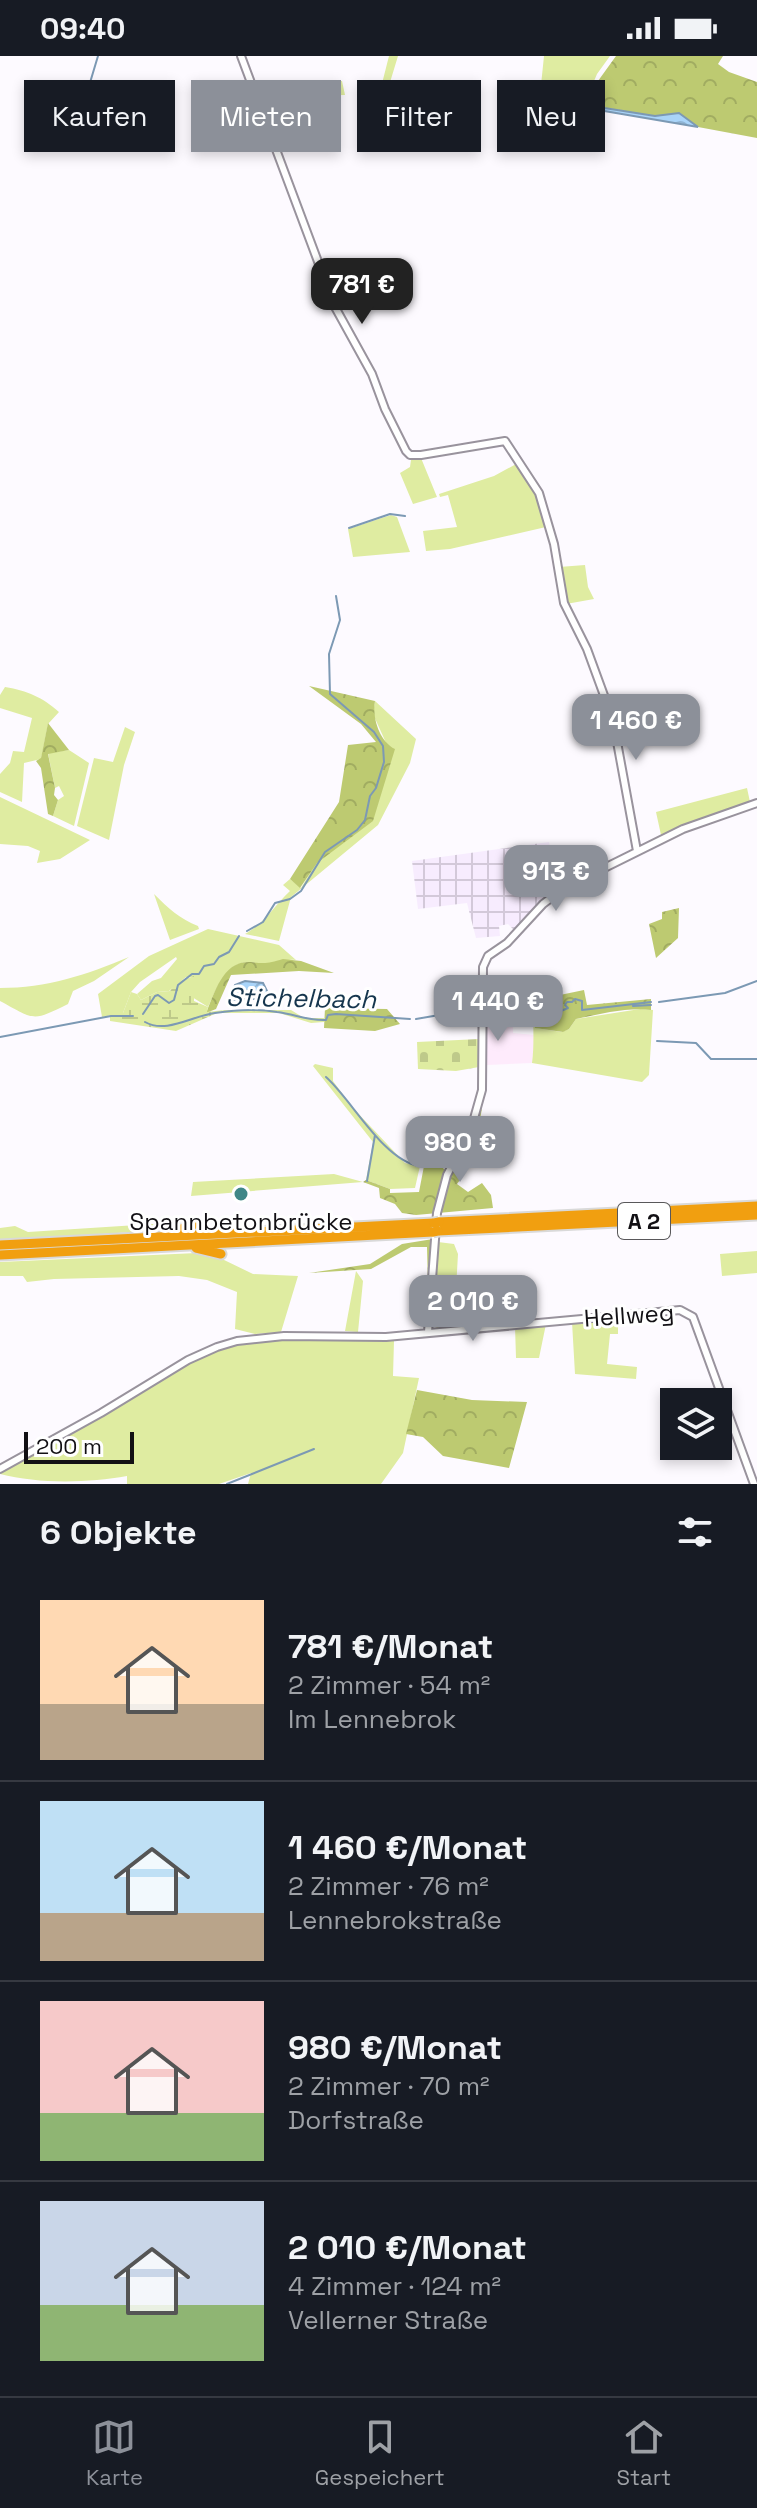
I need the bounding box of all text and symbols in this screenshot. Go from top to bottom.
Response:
text: 09:40 [40,9,125,48]
chip: Kaufen [24,80,175,152]
chip: Mieten [191,80,341,152]
chip: Filter [357,80,481,152]
chip: Neu [497,80,605,152]
pin: 781 € [306,258,418,326]
text: 781 € [329,267,395,301]
pin: 1 460 € [562,694,710,762]
text: 1 460 € [590,703,682,737]
pin: 913 € [500,845,612,913]
text: 913 € [522,854,590,888]
pin: 1 440 € [424,975,572,1043]
water label: Stichelbach [226,980,378,1016]
text: 1 440 € [452,984,544,1018]
pin: 980 € [404,1116,516,1184]
text: 980 € [424,1125,496,1159]
marker: Spannbetonbrücke [232,1185,250,1203]
road number: A 2 [618,1203,670,1239]
place label: Spannbetonbrücke [130,1206,352,1237]
pin: 2 010 € [399,1275,547,1343]
text: 2 010 € [427,1284,519,1318]
street label: Hellweg [583,1296,675,1334]
map controls [660,1388,732,1460]
button: layers [660,1388,732,1460]
scale bar [24,1428,134,1464]
text: 200 m [36,1432,102,1460]
icon: filters [673,1510,717,1554]
text: 6 Objekte [40,1511,197,1554]
text: 781 €/Monat [288,1625,493,1668]
icon: home [104,1632,200,1728]
text: 2 Zimmer · 54 m² [288,1668,490,1702]
text: Im Lennebrok [288,1702,456,1736]
text: 1 460 €/Monat [288,1826,527,1869]
icon: home [104,1833,200,1929]
text: 2 Zimmer · 76 m² [288,1869,489,1903]
text: Lennebrokstraße [288,1903,502,1937]
text: 980 €/Monat [288,2026,502,2069]
icon: home [104,2033,200,2129]
text: 2 Zimmer · 70 m² [288,2069,490,2103]
text: Dorfstraße [288,2103,424,2137]
text: 2 010 €/Monat [288,2226,527,2269]
icon: home [104,2233,200,2329]
text: 4 Zimmer · 124 m² [288,2269,501,2303]
text: Vellerner Straße [288,2303,488,2337]
tab: Karte [86,2415,143,2491]
tab: Gespeichert [315,2415,445,2491]
tab: Start [616,2415,671,2491]

